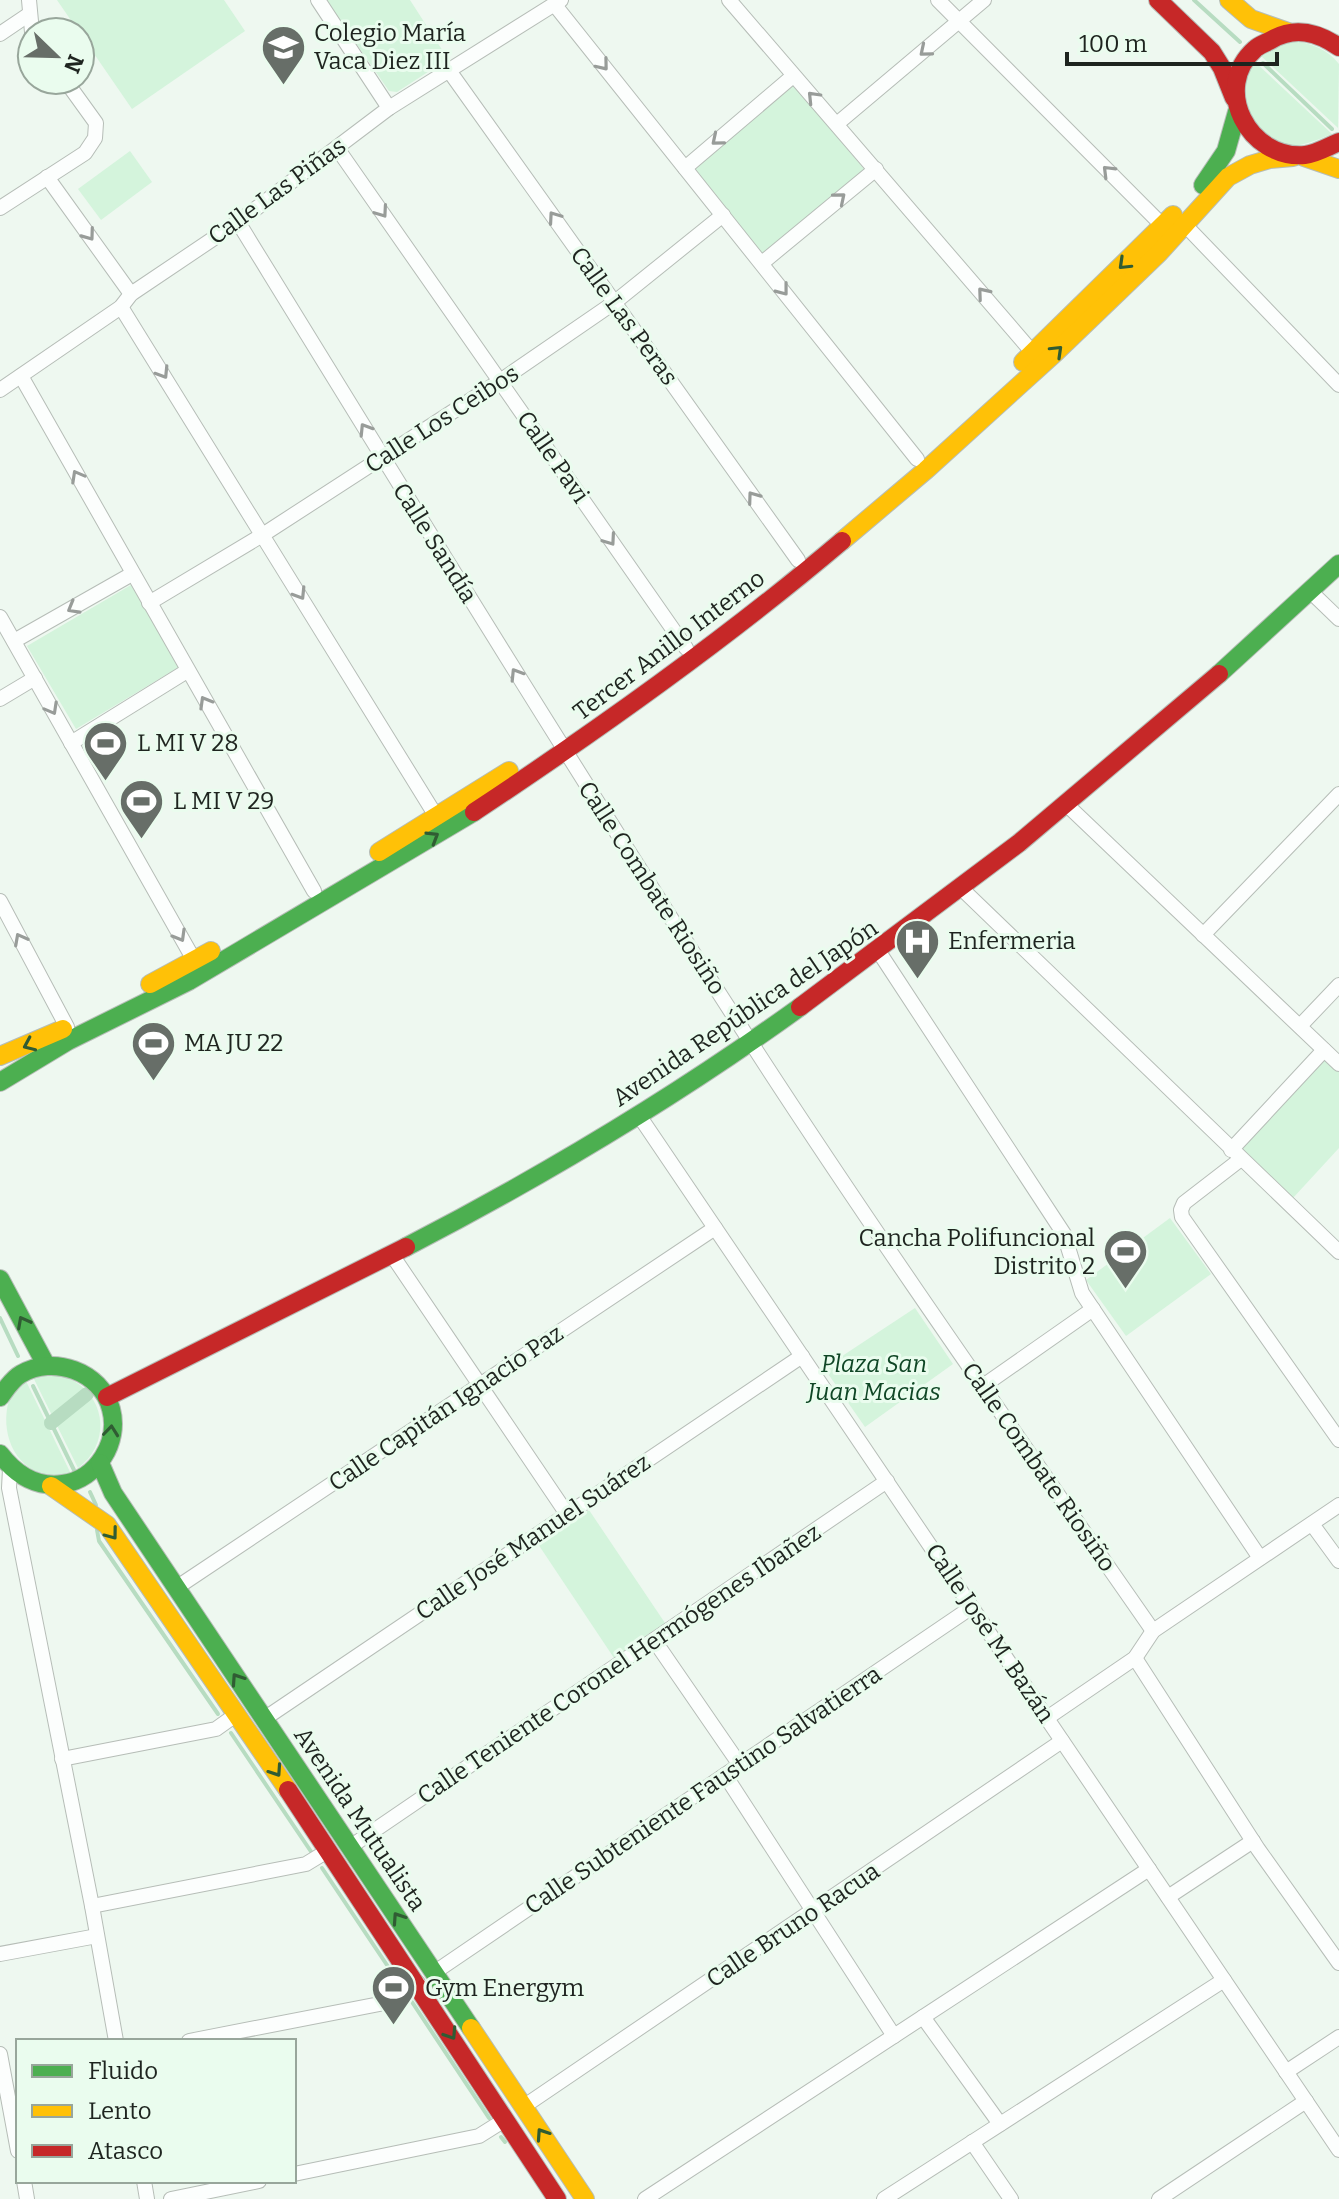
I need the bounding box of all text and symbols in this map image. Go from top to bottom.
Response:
north arrow [16,16,96,96]
scale bar [1067,16,1277,66]
place label: Colegio María Vaca Diez III [314,19,466,75]
school or university icon: Colegio María Vaca Diez III [259,23,307,86]
text: 100 m [1079,30,1147,58]
one-way arrow [919,41,934,56]
text: N [58,51,90,77]
one-way arrow [593,56,608,70]
one-way arrow [808,91,822,106]
one-way arrow [712,130,727,145]
street label: Calle Las Piñas [203,132,351,250]
one-way arrow [1103,165,1117,180]
one-way arrow [831,193,846,208]
one-way arrow [372,203,387,217]
one-way arrow [549,211,563,225]
one-way arrow [79,227,94,241]
street label: Calle Las Peras [565,242,683,390]
one-way arrow [1119,255,1133,270]
one-way arrow [773,281,788,295]
one-way arrow [978,288,993,303]
one-way arrow [1048,346,1062,360]
street label: Calle Los Ceibos [360,359,524,479]
one-way arrow [153,364,168,379]
street label: Calle Pavi [511,406,595,508]
one-way arrow [360,423,375,438]
one-way arrow [71,470,87,485]
street label: Calle Sandía [387,478,483,608]
one-way arrow [748,491,763,505]
one-way arrow [600,531,615,545]
street label: Tercer Anillo Interno [568,564,770,726]
one-way arrow [291,585,306,600]
one-way arrow [67,598,81,613]
one-way arrow [510,668,526,683]
one-way arrow [199,696,215,711]
one-way arrow [42,700,58,715]
sports icon: L MI V 28 [82,719,130,782]
place label: L MI V 28 [137,729,239,757]
street label: Calle Combate Riosiño [573,776,731,1000]
sports icon: L MI V 29 [118,777,166,840]
place label: L MI V 29 [173,787,274,815]
one-way arrow [424,831,439,847]
street label: Avenida República del Japón [607,914,883,1112]
hospital icon: Enfermeria [893,917,941,980]
one-way arrow [170,927,186,941]
place label: Enfermeria [948,927,1076,955]
one-way arrow [15,933,30,947]
sports icon: MA JU 22 [129,1019,177,1082]
place label: MA JU 22 [184,1029,283,1057]
one-way arrow [22,1035,37,1051]
place label: Cancha Polifuncional Distrito 2 [859,1224,1095,1280]
sports icon: Cancha Polifuncional Distrito 2 [1102,1228,1150,1291]
one-way arrow [17,1315,32,1330]
street label: Calle Capitán Ignacio Paz [324,1319,568,1497]
park label: Plaza San Juan Macias [805,1350,941,1406]
street label: Calle Combate Riosiño [956,1357,1122,1577]
one-way arrow [103,1424,120,1437]
street label: Calle José Manuel Suárez [411,1448,655,1626]
street label: Calle Teniente Coronel Hermógenes Ibañez [412,1518,826,1810]
one-way arrow [102,1525,116,1540]
street label: Calle José M. Bazán [920,1538,1060,1728]
street label: Calle Subteniente Faustino Salvatierra [519,1660,887,1920]
one-way arrow [232,1673,247,1687]
street label: Avenida Mutualista [288,1722,432,1916]
one-way arrow [266,1762,281,1776]
street label: Calle Bruno Racua [701,1857,885,1993]
one-way arrow [393,1912,408,1926]
sports icon: Gym Energym [370,1964,418,2027]
place label: Gym Energym [425,1974,584,2002]
one-way arrow [441,2025,456,2040]
legend [16,2039,296,2183]
text: Fluido [88,2057,158,2085]
text: Lento [88,2097,151,2125]
one-way arrow [537,2129,552,2143]
text: Atasco [88,2137,163,2165]

